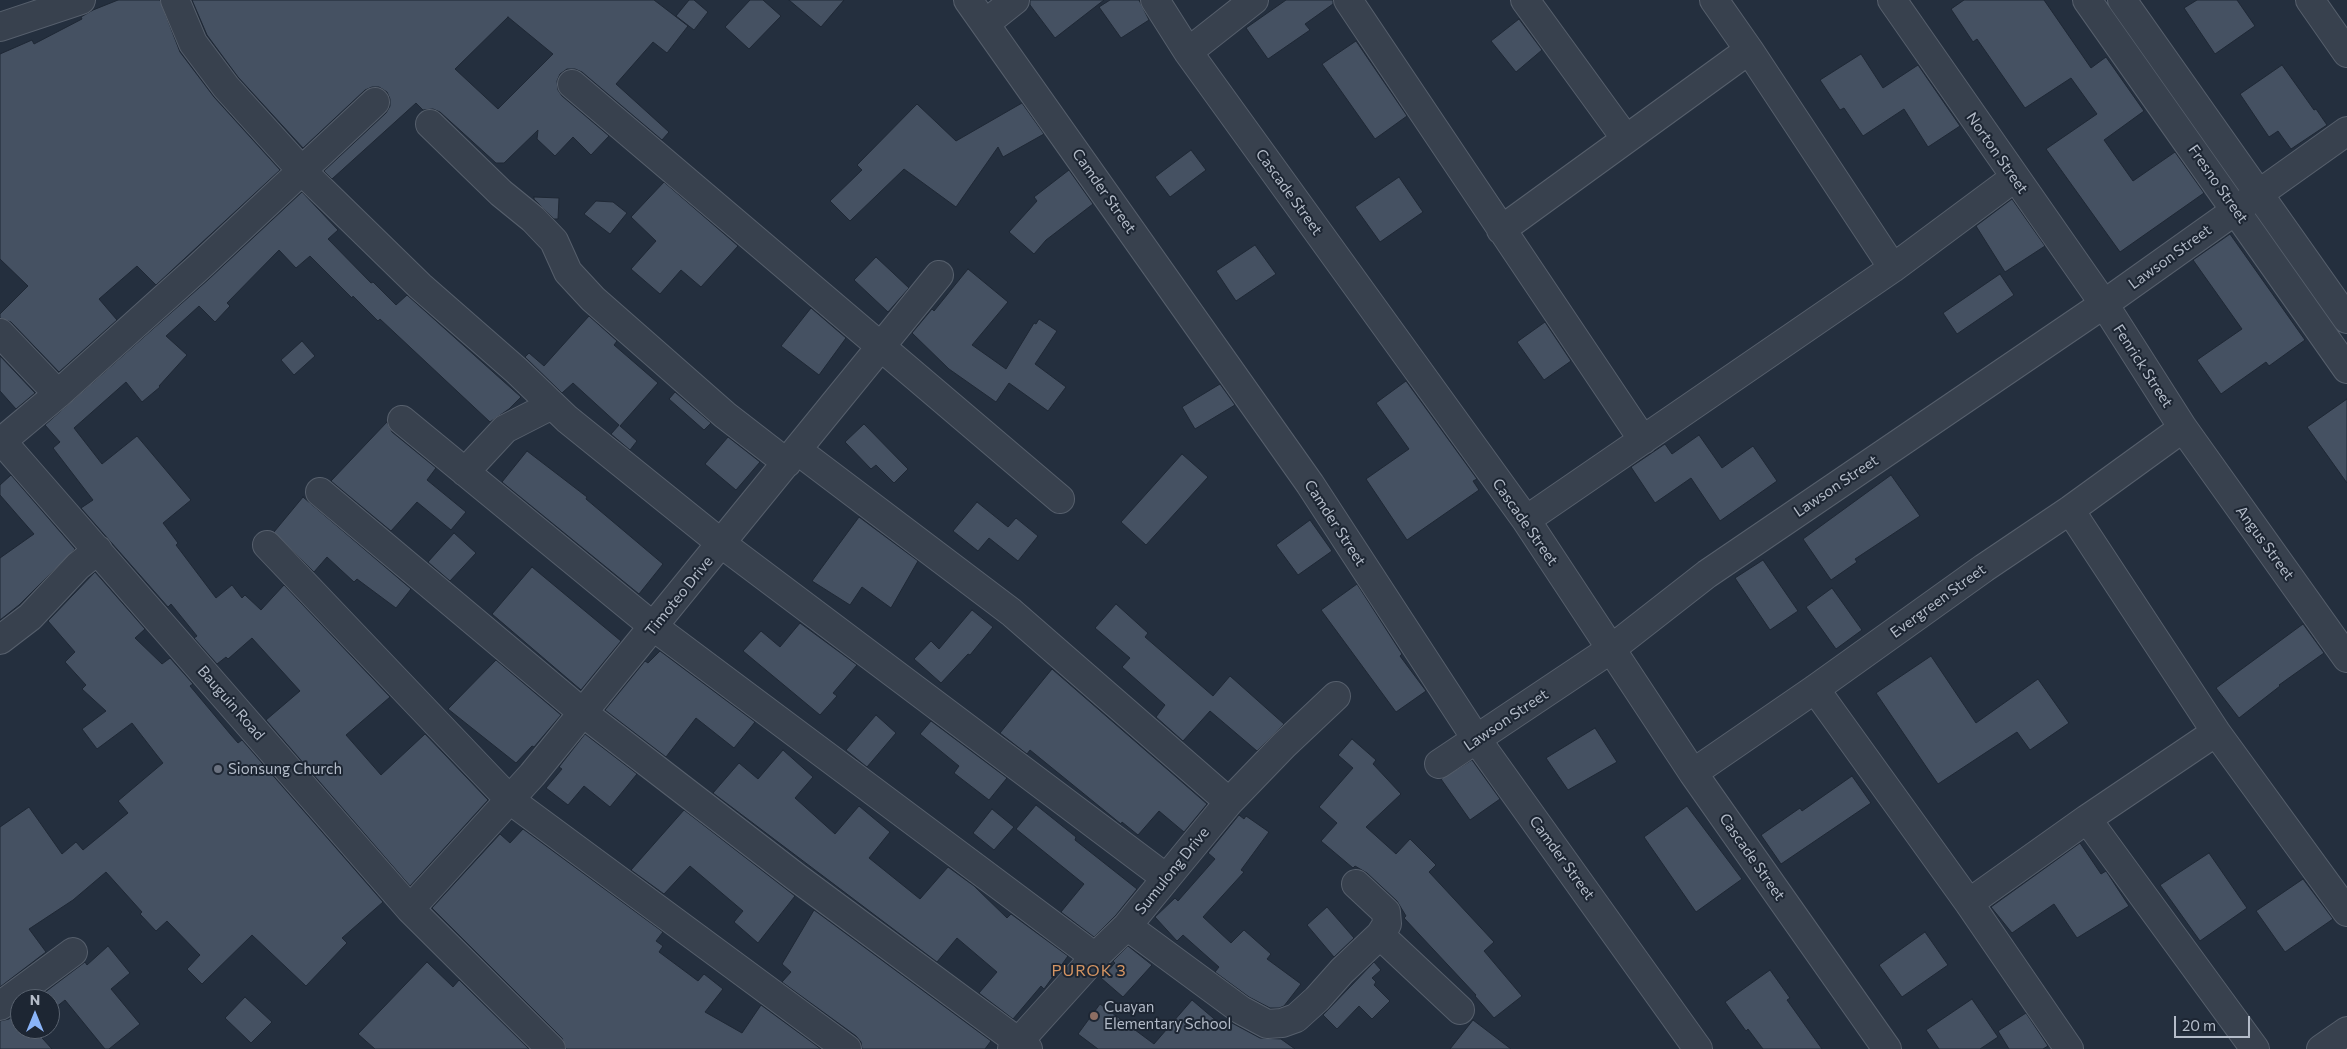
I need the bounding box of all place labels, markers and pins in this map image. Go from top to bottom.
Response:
place label: Sionsung Church [228,760,342,778]
marker: Sionsung Church [212,763,224,775]
place label: Cuayan Elementary School [1104,998,1231,1033]
marker: Cuayan Elementary School [1088,1010,1100,1022]

